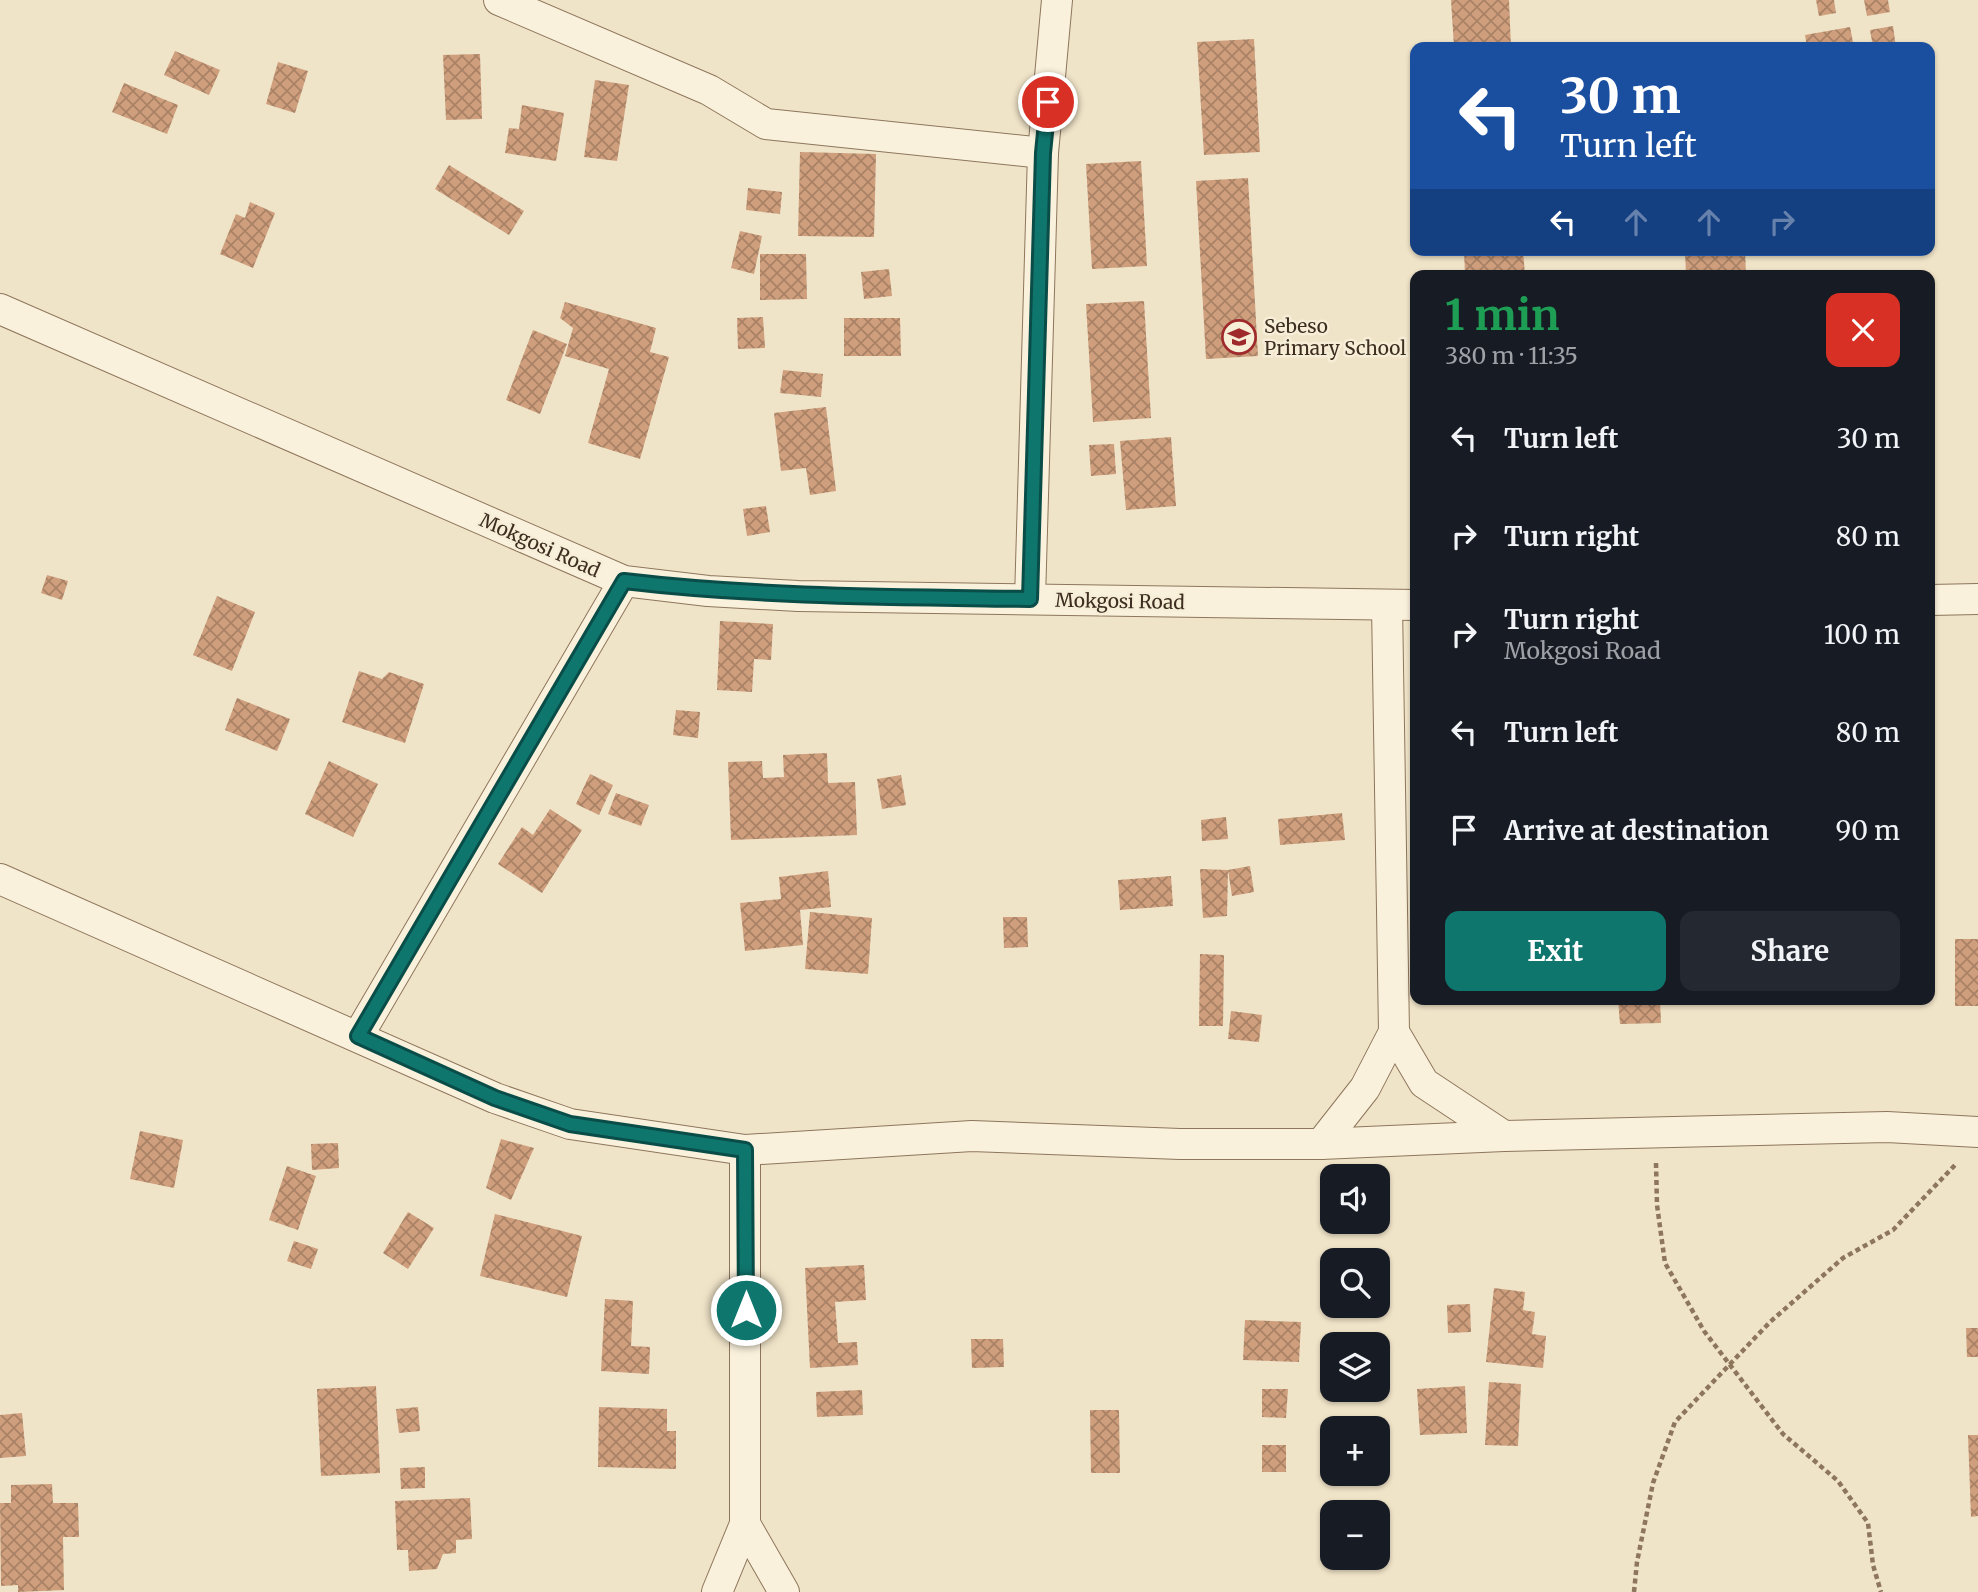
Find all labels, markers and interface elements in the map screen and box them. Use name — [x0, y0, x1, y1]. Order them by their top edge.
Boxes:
text: 30 m — [1560, 65, 1681, 126]
icon: left — [1445, 70, 1536, 161]
pin — [1018, 72, 1078, 132]
icon: arrive — [1029, 83, 1067, 121]
text: Turn left — [1560, 126, 1697, 166]
icon: left — [1544, 203, 1582, 241]
icon: ahead — [1617, 203, 1655, 241]
icon: ahead — [1690, 203, 1728, 241]
icon: right — [1763, 203, 1801, 241]
text: 1 min — [1445, 289, 1559, 341]
button: close — [1826, 293, 1900, 367]
place label: Sebeso Primary School — [1264, 314, 1406, 360]
school or university icon: Sebeso Primary School — [1220, 318, 1258, 356]
text: 380 m · 11:35 — [1445, 341, 1578, 370]
icon: left — [1445, 419, 1483, 457]
text: Turn left — [1504, 422, 1618, 455]
text: 30 m — [1837, 422, 1900, 455]
street label: Mokgosi Road — [476, 508, 604, 582]
icon: right — [1445, 517, 1483, 555]
text: Turn right — [1504, 520, 1639, 553]
text: 80 m — [1836, 520, 1900, 553]
street label: Mokgosi Road — [1055, 588, 1185, 614]
text: Turn right — [1504, 603, 1639, 636]
icon: right — [1445, 615, 1483, 653]
text: 100 m — [1824, 618, 1900, 651]
text: Mokgosi Road — [1504, 636, 1661, 665]
icon: left — [1445, 713, 1483, 751]
text: Turn left — [1504, 716, 1618, 749]
text: 80 m — [1836, 716, 1900, 749]
icon: arrive — [1445, 811, 1483, 849]
text: Arrive at destination — [1504, 814, 1769, 847]
text: 90 m — [1836, 814, 1900, 847]
button: Exit — [1445, 911, 1666, 991]
button: Share — [1680, 911, 1900, 991]
map controls — [1320, 1164, 1390, 1570]
button: sound — [1320, 1164, 1390, 1234]
button: search — [1320, 1248, 1390, 1318]
position arrow — [709, 1273, 783, 1347]
button: layers — [1320, 1332, 1390, 1402]
button: + — [1320, 1416, 1390, 1486]
button: − — [1320, 1500, 1390, 1570]

